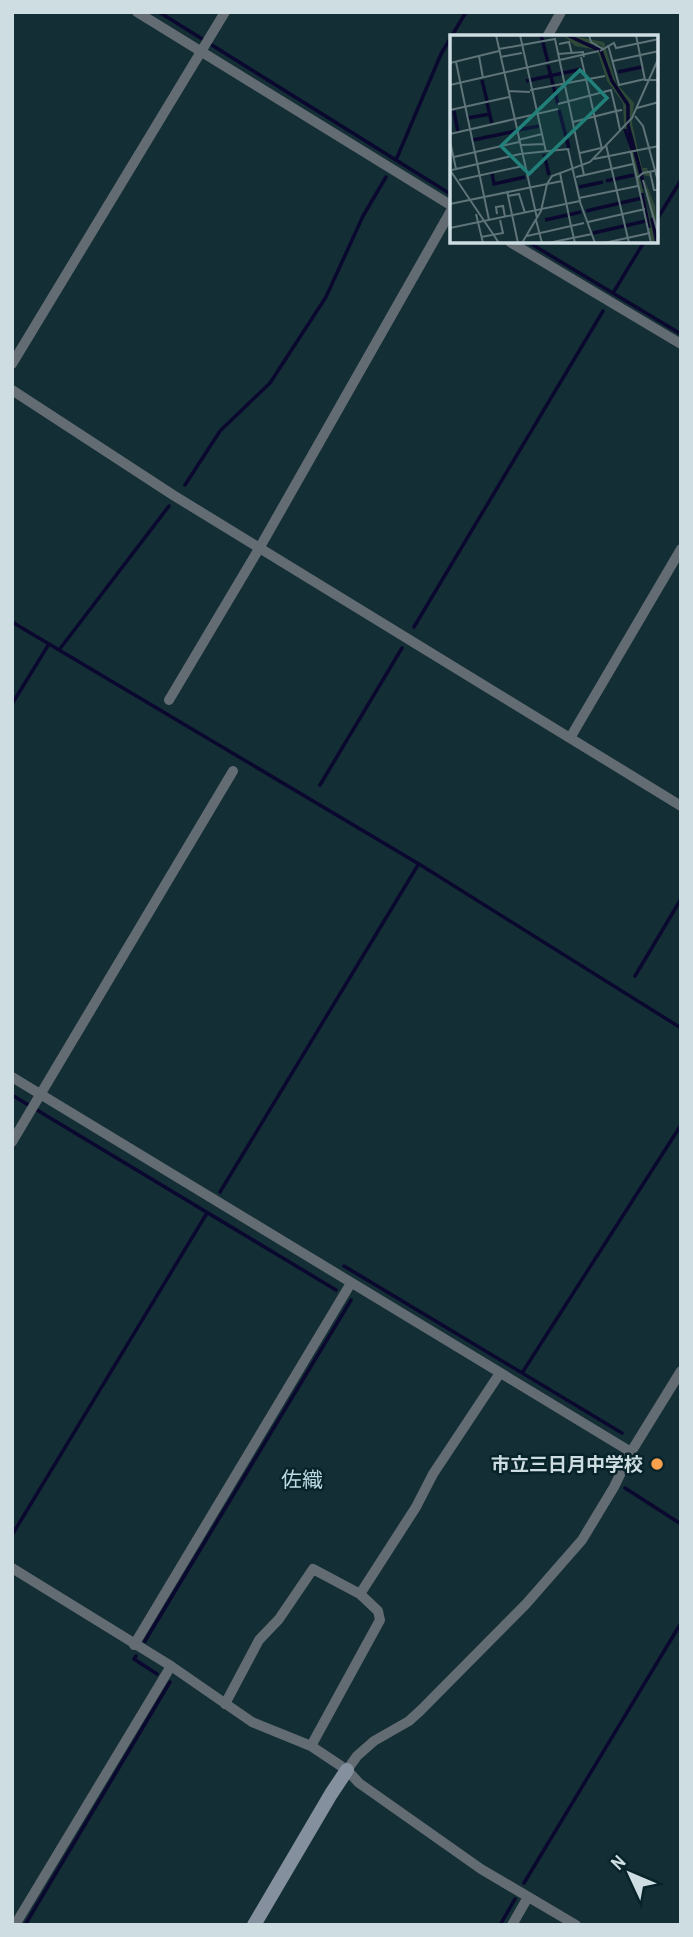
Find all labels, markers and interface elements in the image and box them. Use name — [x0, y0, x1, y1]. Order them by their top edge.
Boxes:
inset map — [450, 35, 658, 243]
place label: 市立三日月中学校 — [491, 1451, 643, 1477]
marker: 市立三日月中学校 — [649, 1456, 665, 1472]
district label: 佐織 — [281, 1465, 323, 1494]
north arrow — [595, 1839, 665, 1909]
text: N — [605, 1849, 631, 1875]

